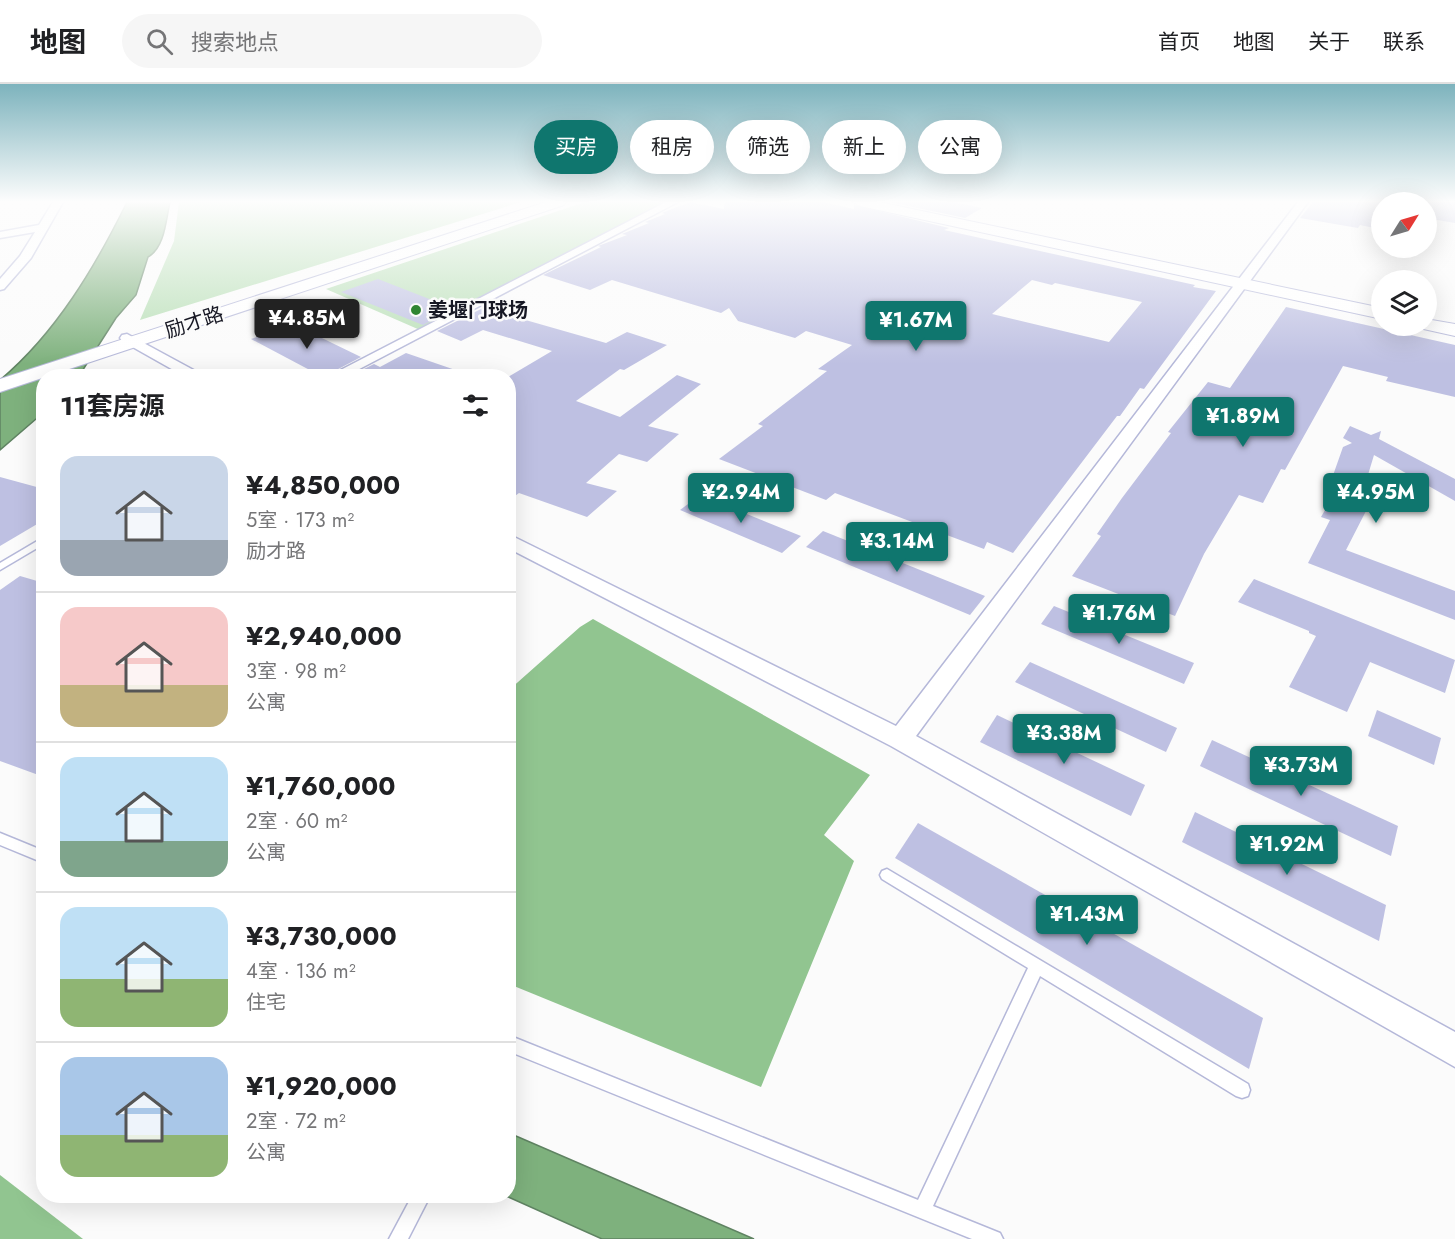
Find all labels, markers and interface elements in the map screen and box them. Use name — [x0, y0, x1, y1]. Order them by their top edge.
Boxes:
search box — [122, 14, 542, 68]
text: 地图 — [30, 22, 86, 63]
icon: search — [143, 25, 176, 58]
text: 搜索地点 — [191, 26, 279, 58]
text: 首页 — [1158, 27, 1200, 57]
text: 地图 — [1233, 27, 1275, 57]
text: 关于 — [1308, 27, 1350, 57]
text: 联系 — [1383, 27, 1425, 57]
chip: 买房 — [534, 120, 618, 174]
chip: 租房 — [630, 120, 714, 174]
chip: 筛选 — [726, 120, 810, 174]
chip: 新上 — [822, 120, 906, 174]
chip: 公寓 — [918, 120, 1002, 174]
north arrow — [1371, 192, 1437, 258]
map controls — [1371, 192, 1437, 336]
button: layers — [1371, 270, 1437, 336]
place label: 姜堰门球场 — [428, 296, 528, 325]
street label: 励才路 — [161, 299, 227, 346]
pin: ¥4.85M — [258, 299, 356, 350]
pin: ¥1.67M — [867, 301, 965, 352]
marker: 姜堰门球场 — [409, 303, 423, 317]
text: ¥4.85M — [268, 304, 346, 333]
text: ¥1.67M — [879, 306, 953, 335]
text: 11套房源 — [60, 387, 164, 425]
icon: filters — [459, 389, 492, 422]
pin: ¥1.89M — [1194, 397, 1292, 448]
text: ¥1.89M — [1206, 402, 1280, 431]
text: ¥4,850,000 — [246, 466, 400, 504]
pin: ¥2.94M — [692, 473, 790, 524]
pin: ¥4.95M — [1327, 473, 1425, 524]
text: ¥2.94M — [702, 478, 780, 507]
text: ¥4.95M — [1337, 478, 1415, 507]
icon: home — [108, 480, 180, 552]
text: 5室 · 173 m² — [246, 506, 354, 535]
pin: ¥3.14M — [848, 522, 946, 573]
text: ¥3.14M — [860, 527, 934, 556]
text: 励才路 — [246, 537, 306, 566]
pin: ¥1.76M — [1070, 594, 1168, 645]
text: ¥1.76M — [1082, 599, 1156, 628]
text: ¥2,940,000 — [246, 617, 402, 655]
icon: home — [108, 631, 180, 703]
text: 3室 · 98 m² — [246, 657, 346, 686]
text: 公寓 — [246, 688, 286, 717]
pin: ¥3.38M — [1015, 714, 1113, 765]
text: ¥3.38M — [1027, 719, 1101, 748]
pin: ¥3.73M — [1252, 746, 1350, 797]
text: ¥3.73M — [1264, 751, 1338, 780]
text: ¥1,760,000 — [246, 767, 395, 805]
icon: home — [108, 781, 180, 853]
text: 2室 · 60 m² — [246, 807, 347, 836]
pin: ¥1.92M — [1238, 825, 1336, 876]
text: ¥1.92M — [1250, 830, 1324, 859]
text: 公寓 — [246, 838, 286, 867]
pin: ¥1.43M — [1038, 895, 1136, 946]
text: ¥1.43M — [1050, 900, 1124, 929]
text: ¥3,730,000 — [246, 917, 397, 955]
icon: home — [108, 931, 180, 1003]
text: 4室 · 136 m² — [246, 957, 356, 986]
text: 住宅 — [246, 988, 286, 1017]
text: ¥1,920,000 — [246, 1067, 397, 1105]
icon: home — [108, 1081, 180, 1153]
text: 2室 · 72 m² — [246, 1107, 346, 1136]
text: 公寓 — [246, 1138, 286, 1167]

